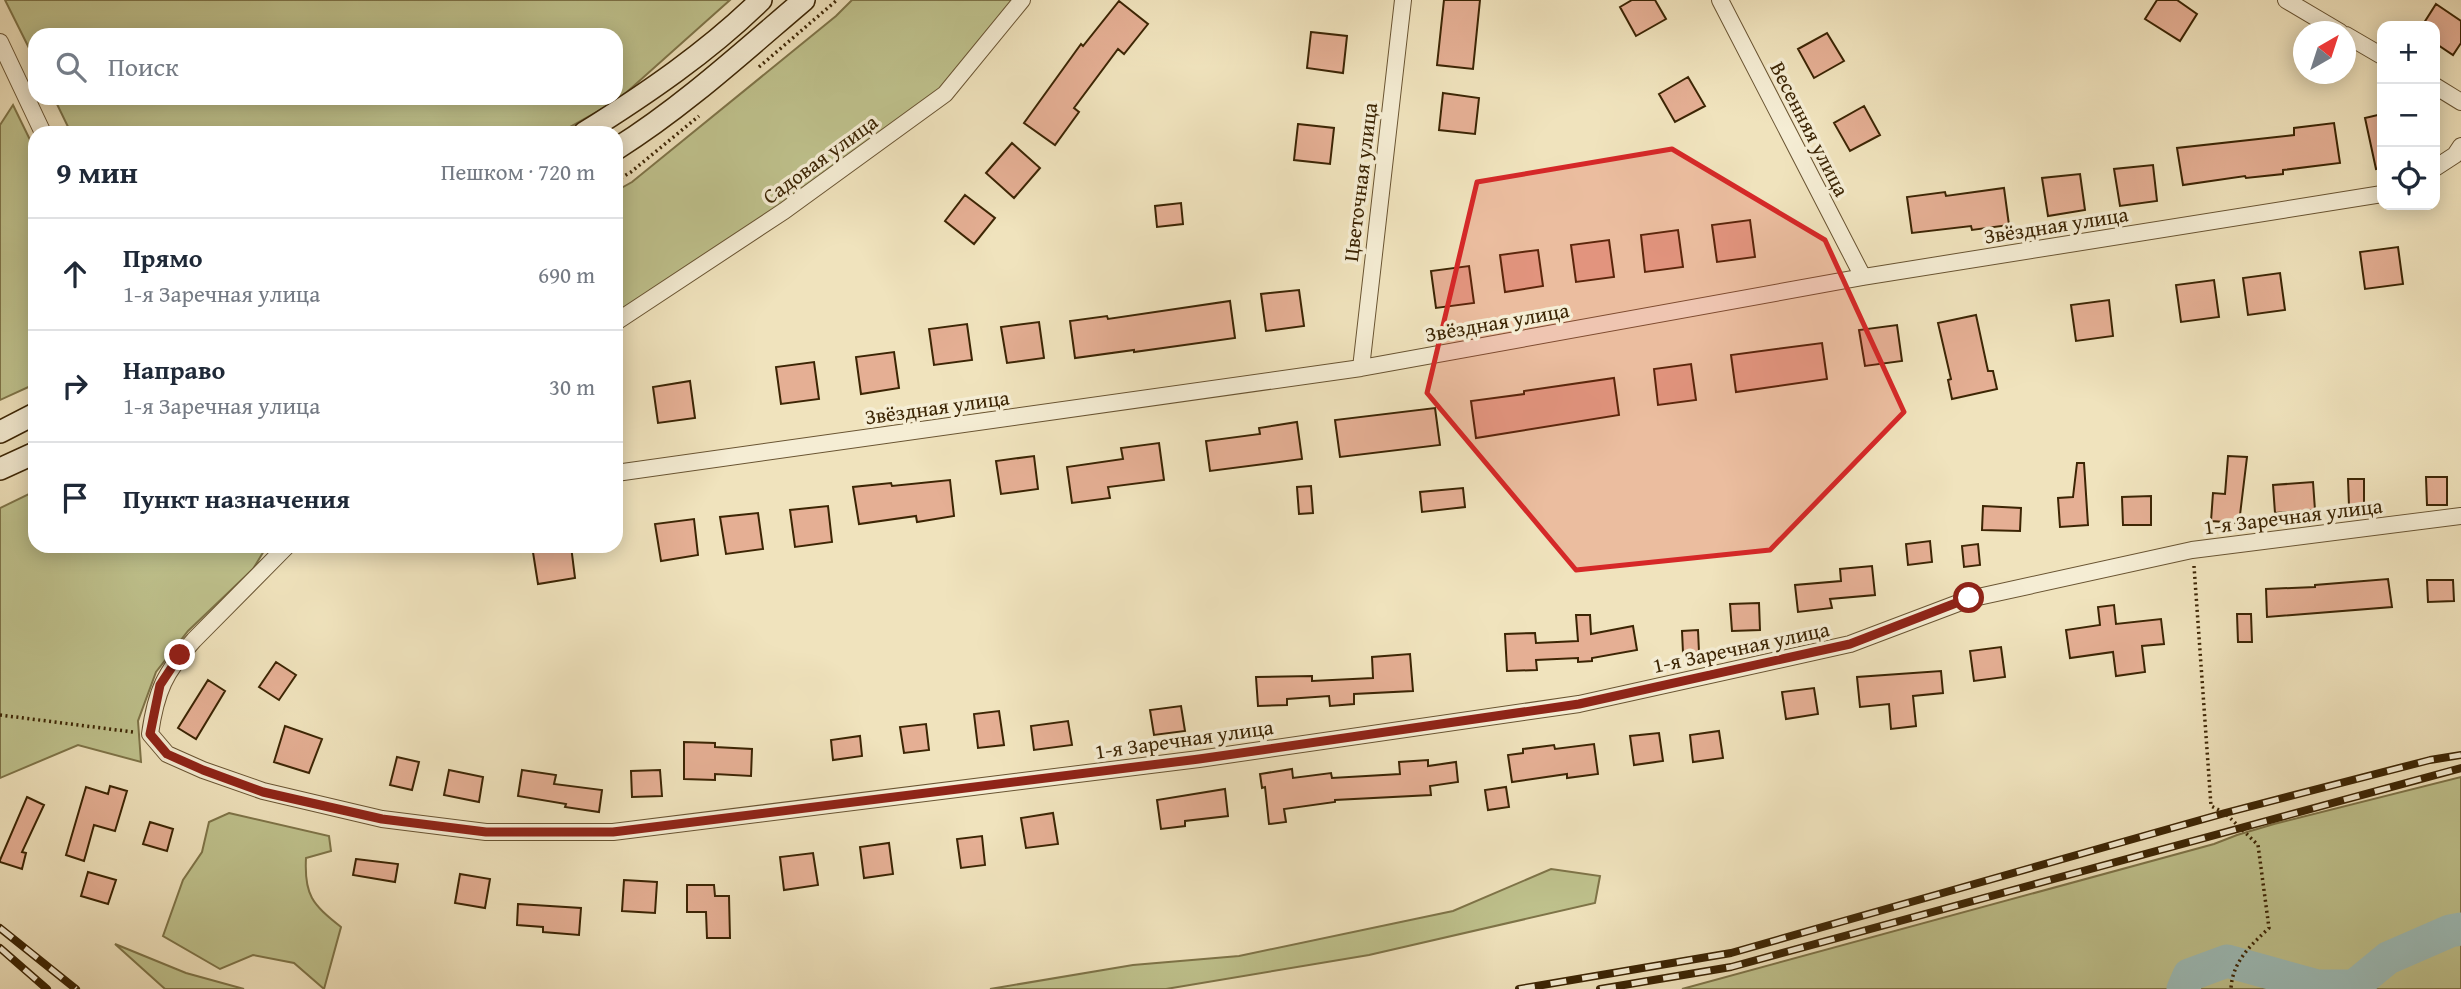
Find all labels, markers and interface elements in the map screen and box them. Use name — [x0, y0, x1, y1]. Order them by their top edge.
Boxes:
north arrow — [2293, 21, 2356, 84]
map controls — [2377, 21, 2440, 210]
button: + — [2377, 21, 2440, 84]
search box — [28, 28, 623, 105]
text: Поиск — [108, 47, 179, 86]
icon: search — [52, 48, 90, 86]
street label: Весенняя улица — [1763, 56, 1857, 202]
button: − — [2377, 84, 2440, 147]
street label: Цветочная улица — [1335, 101, 1385, 263]
street label: Садовая улица — [756, 107, 884, 211]
button: locate — [2377, 147, 2440, 210]
text: 9 мин — [56, 150, 138, 194]
text: Пешком · 720 m — [441, 155, 595, 188]
street label: Звёздная улица — [1982, 198, 2130, 252]
text: Прямо — [123, 238, 203, 277]
icon: ahead — [56, 255, 94, 293]
text: 690 m — [538, 258, 595, 291]
text: 1-я Заречная улица — [123, 277, 320, 310]
street label: Звёздная улица — [1423, 294, 1571, 350]
text: Направо — [123, 350, 225, 389]
icon: right — [56, 367, 94, 405]
text: 30 m — [549, 370, 595, 403]
street label: Звёздная улица — [863, 382, 1011, 432]
text: 1-я Заречная улица — [123, 389, 320, 422]
icon: arrive — [56, 479, 94, 517]
text: Пункт назначения — [123, 479, 350, 518]
street label: 1-я Заречная улица — [2202, 490, 2384, 542]
route start — [1953, 582, 1984, 613]
street label: 1-я Заречная улица — [1650, 613, 1832, 681]
route end — [164, 639, 195, 670]
street label: 1-я Заречная улица — [1093, 711, 1275, 767]

